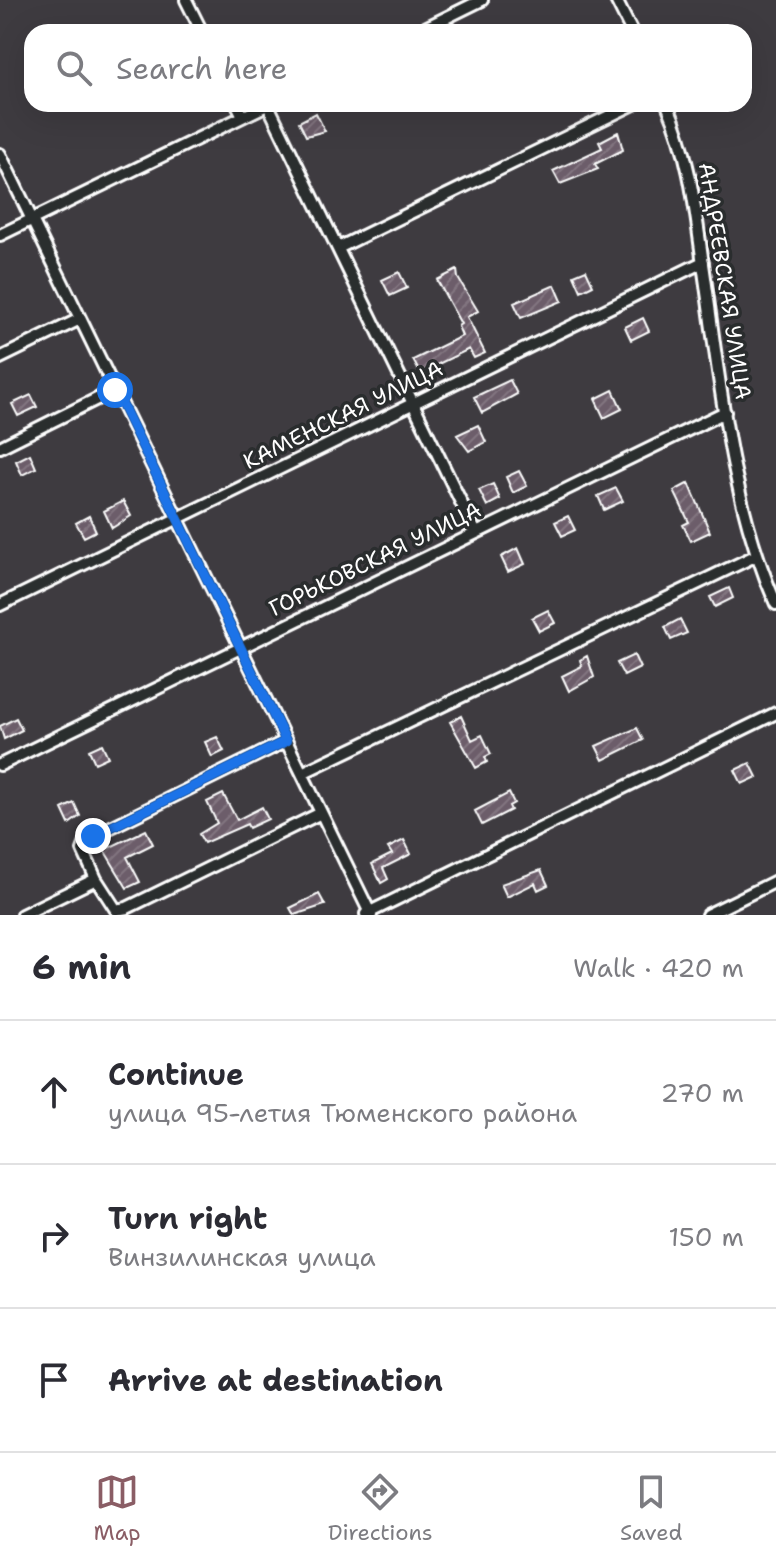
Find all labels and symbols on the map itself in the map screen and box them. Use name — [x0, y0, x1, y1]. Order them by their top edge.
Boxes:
street label: АНДРЕЕВСКАЯ УЛИЦА — [692, 160, 758, 402]
street label: КАМЕНСКАЯ УЛИЦА — [238, 354, 448, 476]
route start — [97, 372, 133, 408]
street label: ГОРЬКОВСКАЯ УЛИЦА — [264, 495, 486, 623]
route end — [75, 818, 111, 854]

